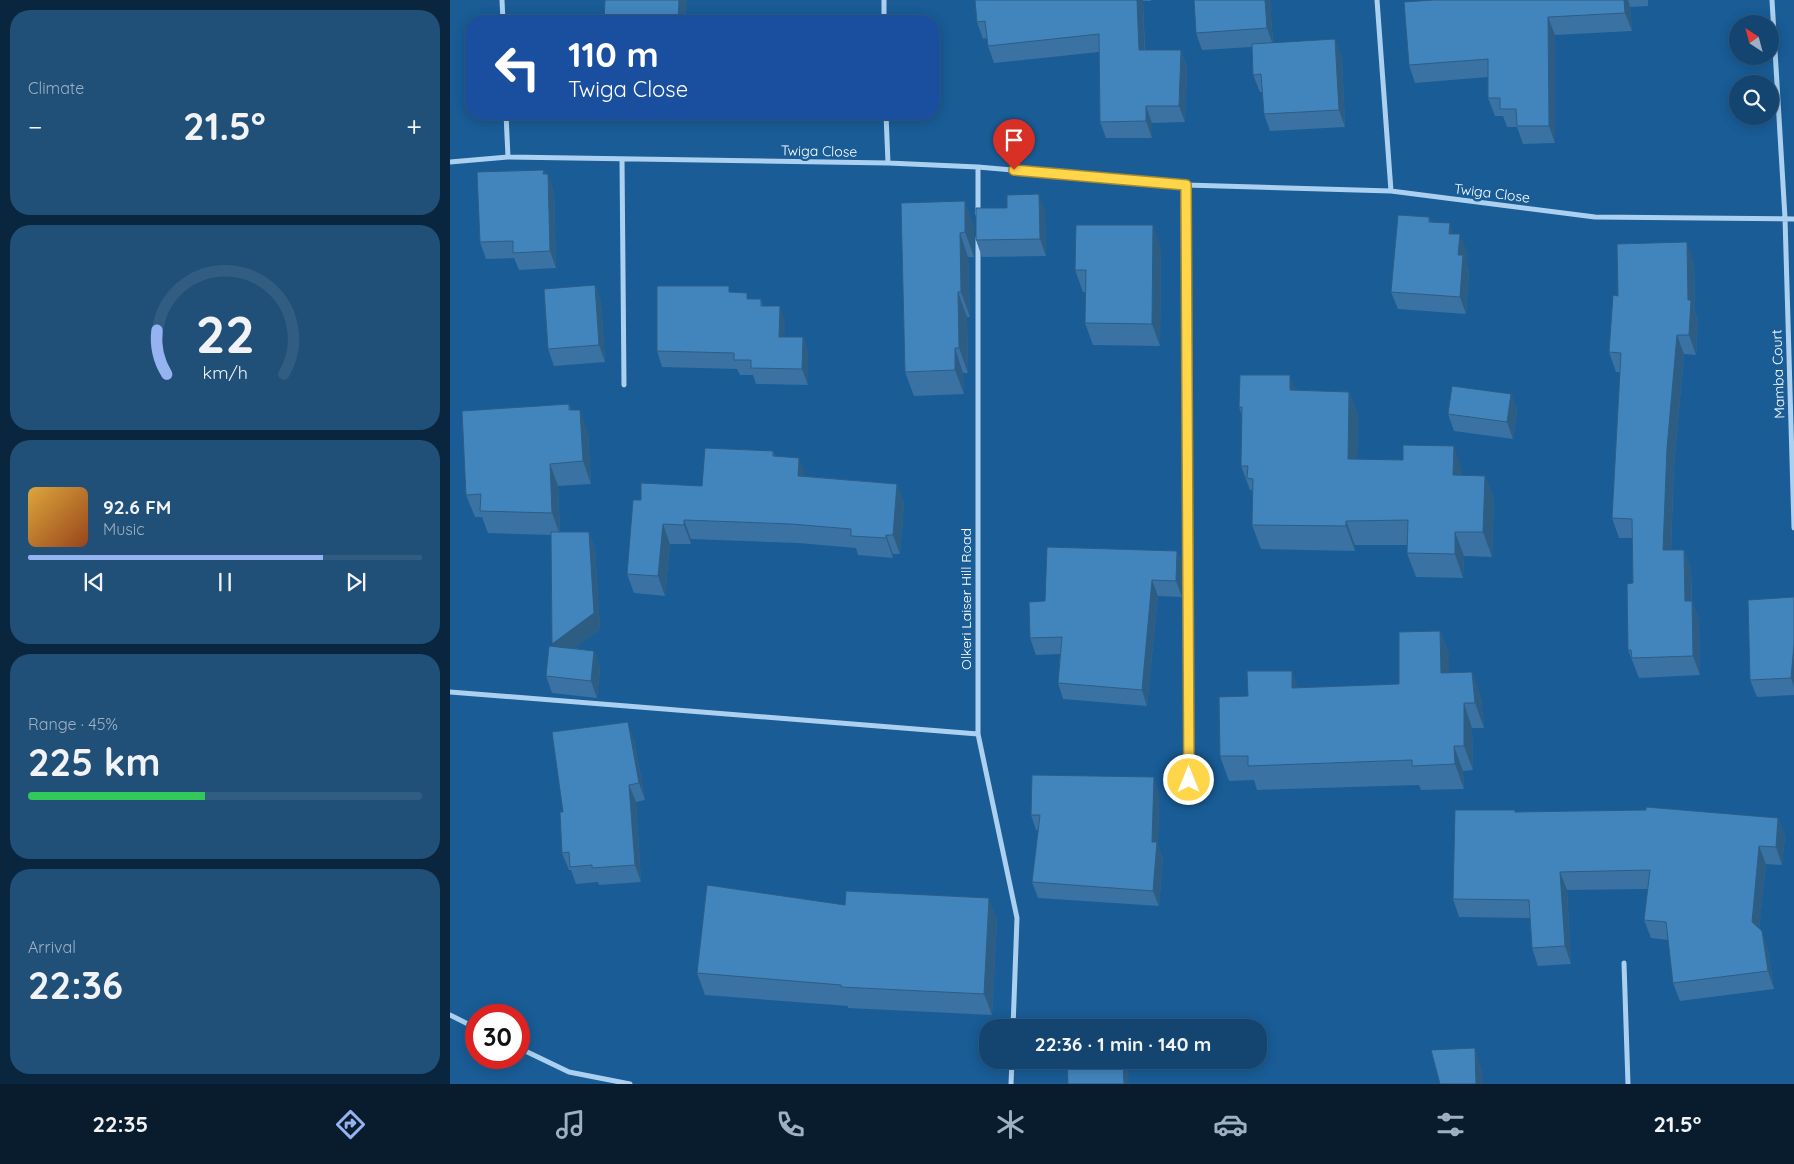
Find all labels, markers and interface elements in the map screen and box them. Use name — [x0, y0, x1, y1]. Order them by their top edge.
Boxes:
north arrow — [1729, 15, 1779, 65]
map controls — [1729, 15, 1779, 125]
text: 110 m — [568, 32, 659, 76]
icon: left — [485, 35, 550, 100]
text: Twiga Close — [568, 75, 688, 103]
button: search — [1729, 75, 1779, 125]
text: Climate — [28, 78, 84, 98]
text: 21.5° — [183, 102, 266, 150]
text: − — [28, 109, 43, 144]
text: + — [406, 109, 422, 144]
pin — [993, 119, 1035, 170]
icon: arrive — [1000, 126, 1028, 154]
street label: Twiga Close — [781, 141, 857, 161]
street label: Twiga Close — [1453, 179, 1531, 207]
text: 22 — [195, 301, 255, 366]
street label: Mamba Court — [1767, 329, 1789, 419]
text: km/h — [202, 361, 248, 383]
text: 92.6 FM — [103, 495, 171, 519]
text: Music — [103, 519, 145, 539]
street label: Olkeri Laiser Hill Road — [957, 528, 975, 670]
icon: previous — [80, 568, 108, 596]
icon: pause — [211, 568, 239, 596]
icon: next — [342, 568, 370, 596]
text: Range · 45% — [28, 714, 118, 734]
text: 225 km — [28, 738, 160, 786]
position arrow — [1162, 753, 1214, 805]
text: Arrival — [28, 937, 76, 957]
text: 22:36 — [28, 961, 123, 1009]
speed limit sign: 30 — [465, 1004, 530, 1069]
text: 22:36 · 1 min · 140 m — [1035, 1032, 1211, 1056]
icon: directions — [333, 1107, 368, 1142]
icon: music — [553, 1107, 588, 1142]
icon: phone — [773, 1107, 808, 1142]
icon: climate — [993, 1107, 1028, 1142]
icon: car — [1213, 1107, 1248, 1142]
icon: filters — [1433, 1107, 1468, 1142]
text: 22:35 — [93, 1110, 148, 1138]
text: 21.5° — [1654, 1110, 1701, 1138]

